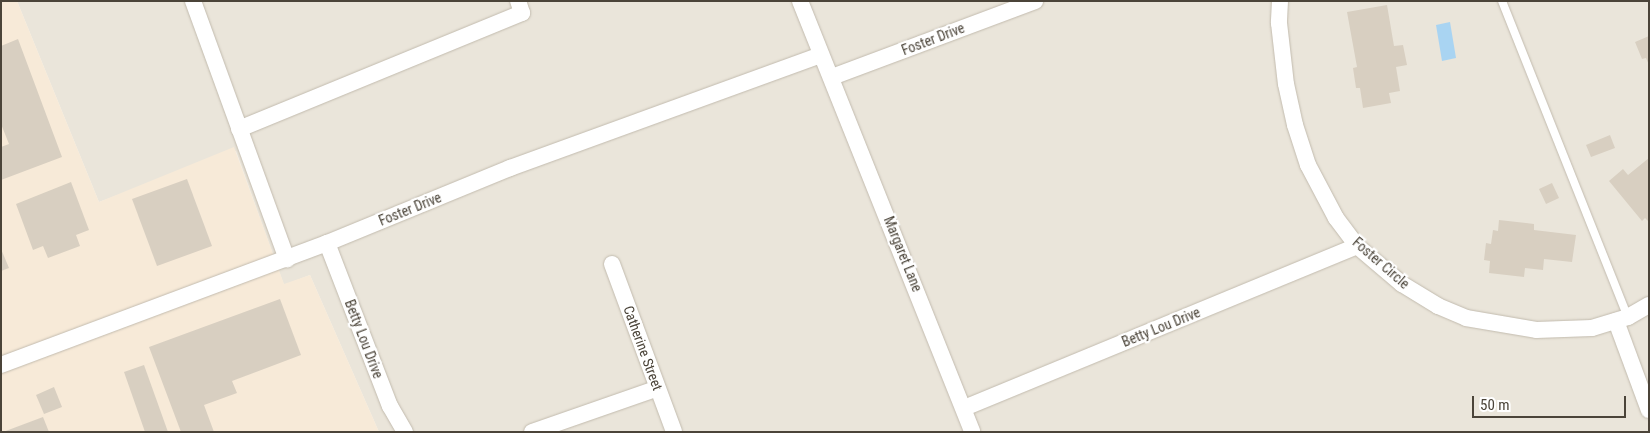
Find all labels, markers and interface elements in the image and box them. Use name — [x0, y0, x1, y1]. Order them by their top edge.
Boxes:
street label: Foster Drive — [899, 19, 967, 59]
street label: Foster Drive — [376, 189, 444, 229]
street label: Margaret Lane — [880, 214, 926, 294]
street label: Foster Circle — [1349, 234, 1413, 292]
street label: Betty Lou Drive — [341, 297, 387, 381]
street label: Catherine Street — [620, 303, 666, 393]
street label: Betty Lou Drive — [1119, 304, 1203, 350]
scale bar — [1475, 386, 1629, 418]
text: 50 m — [1480, 396, 1510, 414]

